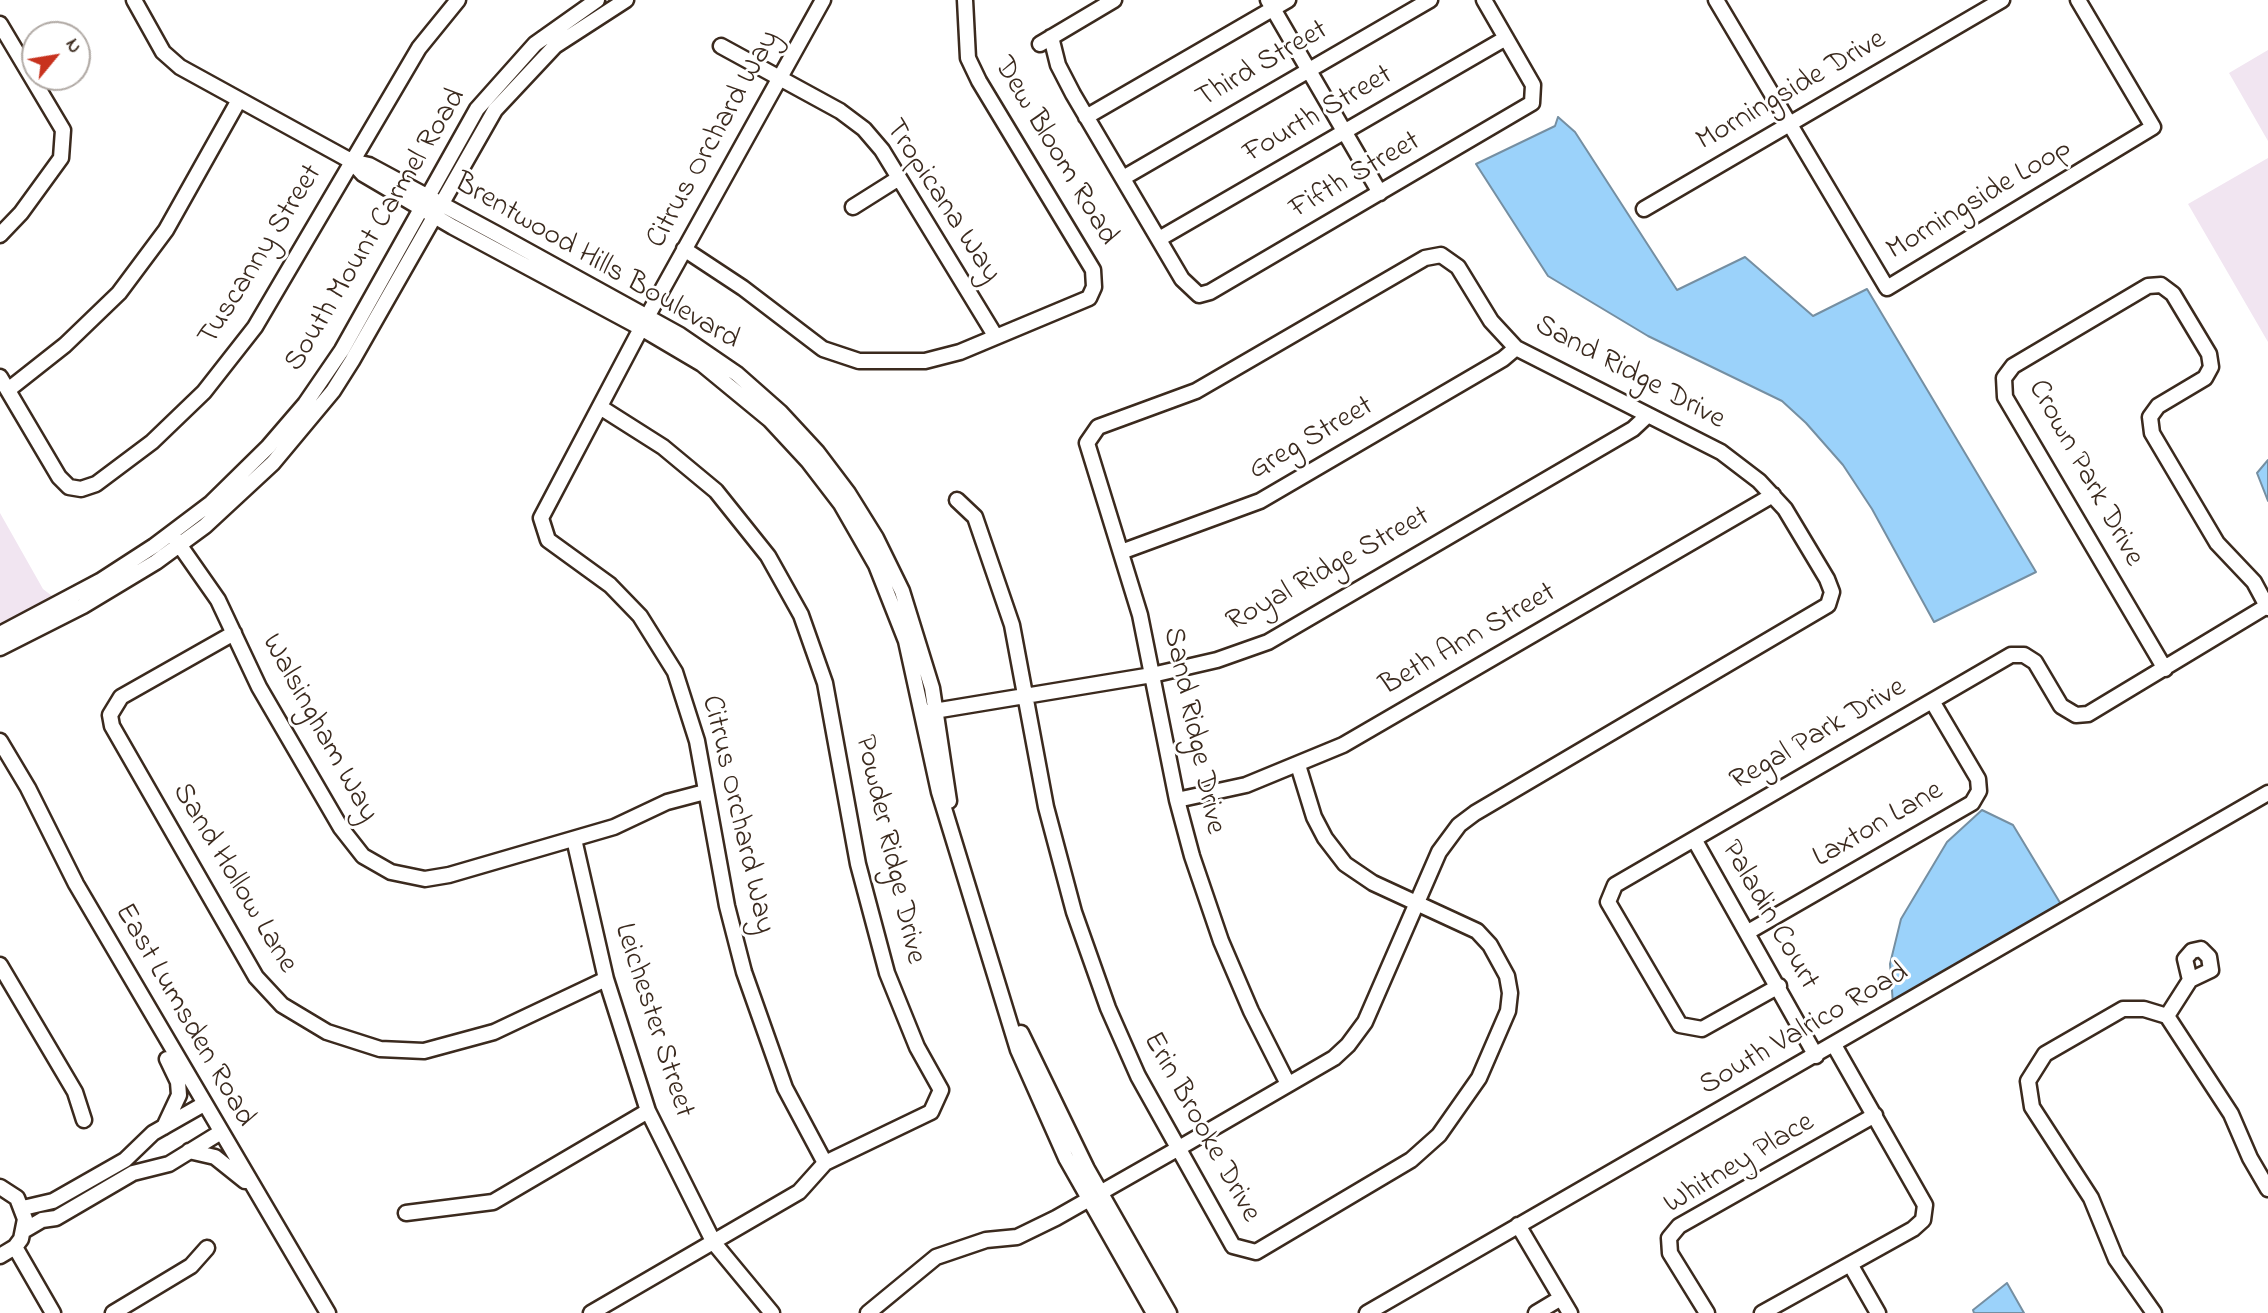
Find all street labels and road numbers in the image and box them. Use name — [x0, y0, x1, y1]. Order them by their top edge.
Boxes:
street label: Third Street — [1191, 14, 1335, 118]
street label: Morningside Drive — [1691, 23, 1893, 161]
street label: Citrus Orchard Way — [640, 25, 790, 255]
street label: Dew Bloom Road — [984, 51, 1124, 253]
street label: Fourth Street — [1238, 59, 1400, 173]
street label: South Mount Carmel Road — [278, 83, 476, 379]
street label: Tropicana Way — [875, 113, 1007, 291]
street label: Fifth Street — [1284, 125, 1428, 229]
street label: Morningside Loop — [1881, 132, 2079, 270]
street label: Tuscanny Street — [192, 159, 332, 353]
street label: Brentwood Hills Boulevard — [447, 166, 745, 360]
street label: Sand Ridge Drive — [1528, 309, 1730, 439]
street label: Crown Park Drive — [2018, 374, 2150, 574]
street label: Greg Street — [1243, 390, 1381, 490]
street label: Royal Ridge Street — [1221, 500, 1437, 642]
street label: Beth Ann Street — [1375, 576, 1563, 706]
street label: Sand Ridge Drive — [1153, 624, 1231, 838]
street label: Walsingham Way — [251, 629, 385, 829]
street label: Regal Park Drive — [1725, 671, 1913, 801]
street label: Citrus Orchard Way — [691, 692, 781, 938]
street label: Powder Ridge Drive — [844, 732, 932, 968]
street label: Laxton Lane — [1808, 774, 1950, 878]
street label: Sand Hollow Lane — [162, 778, 304, 980]
street label: Paladin Court — [1711, 835, 1825, 997]
street label: East Lumsden Road — [104, 898, 262, 1134]
street label: Leichester Street — [604, 919, 700, 1123]
street label: South Valrico Road — [1694, 957, 1916, 1105]
street label: Erin Brooke Drive — [1133, 1027, 1267, 1229]
street label: Whitney Place — [1658, 1106, 1822, 1224]

